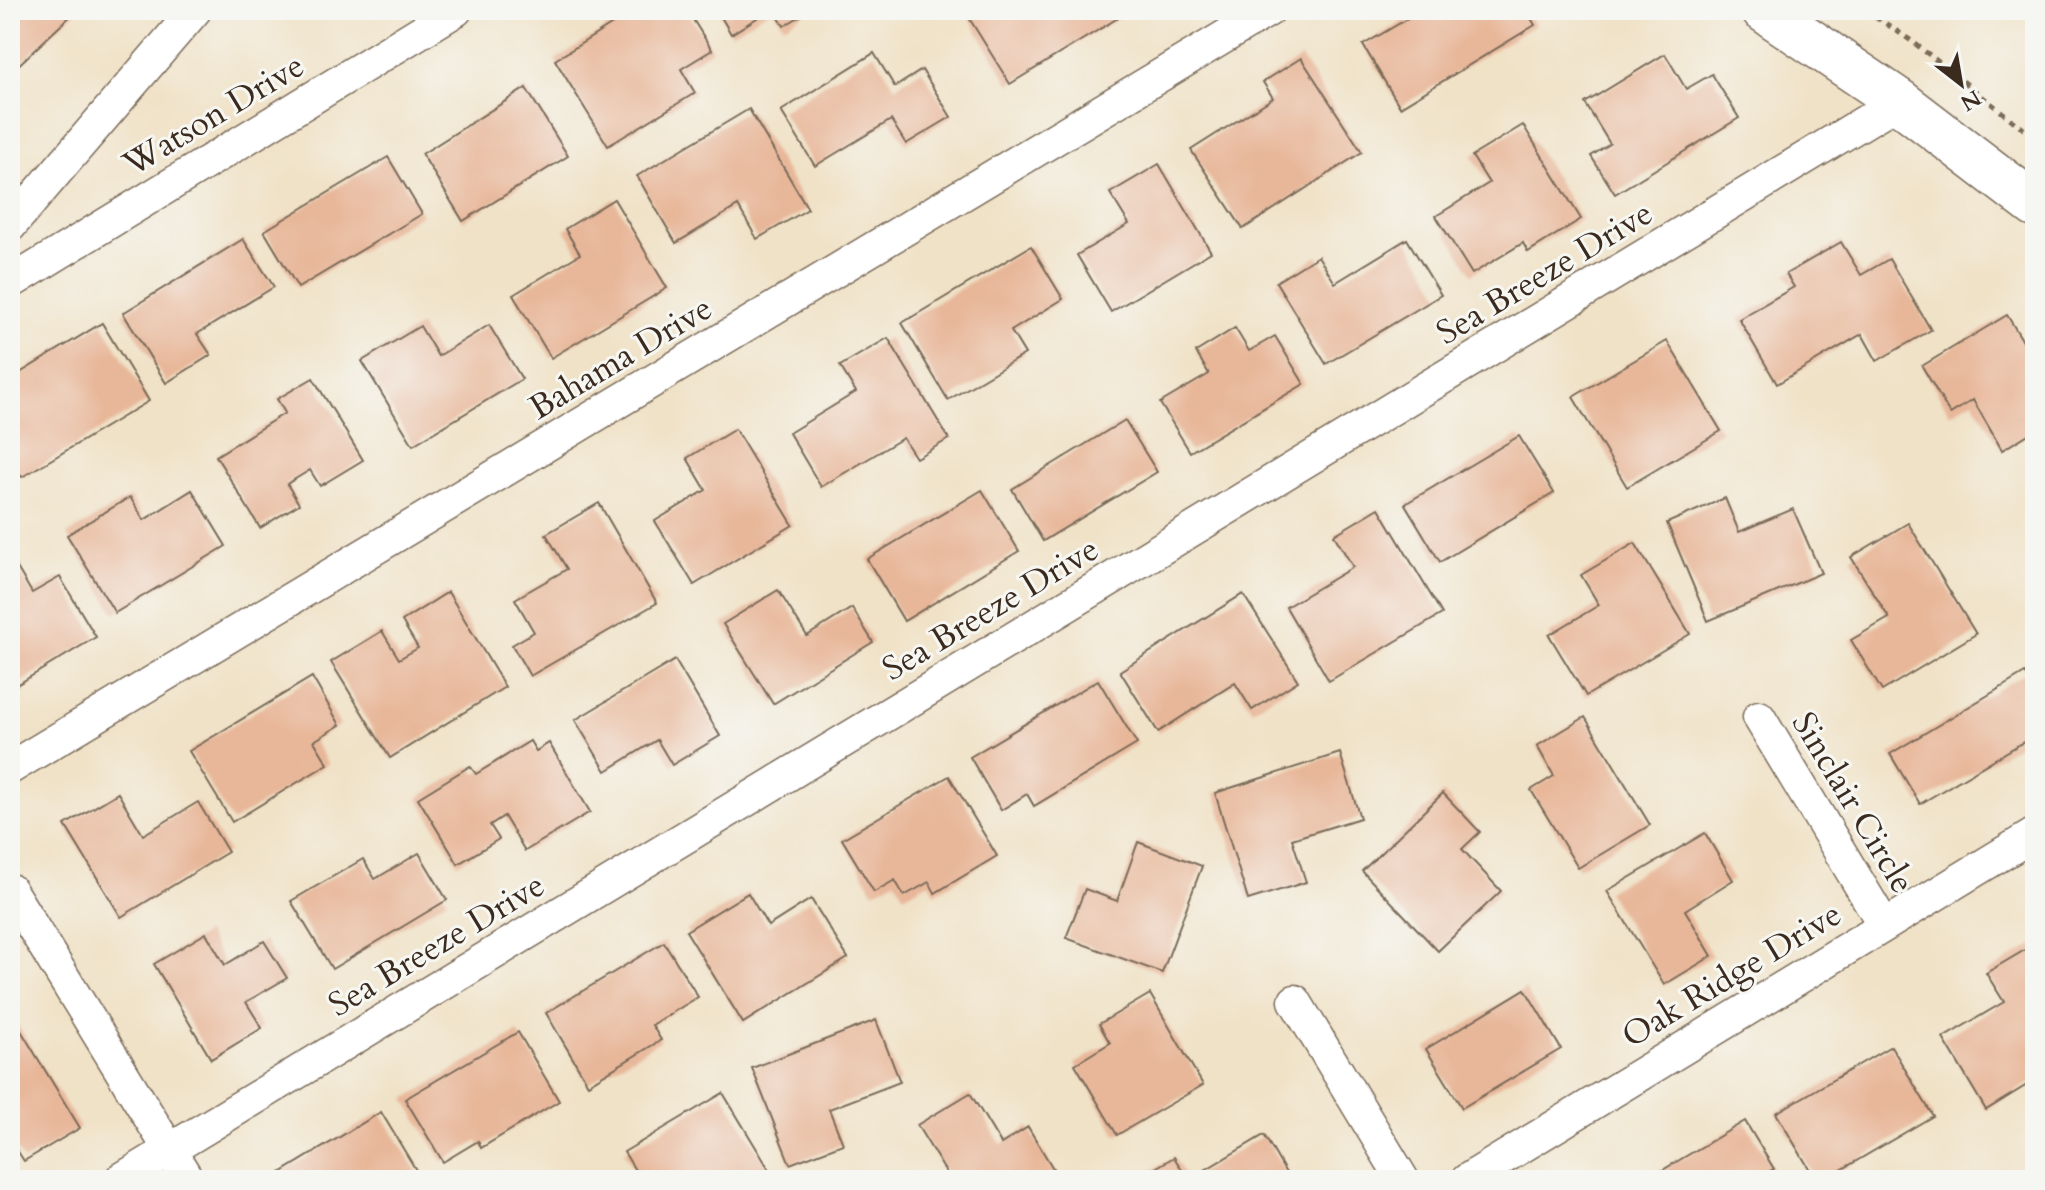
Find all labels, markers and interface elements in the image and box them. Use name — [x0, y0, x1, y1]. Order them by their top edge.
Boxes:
street label: Watson Drive — [114, 43, 313, 187]
north arrow — [1921, 44, 2001, 124]
text: N — [1955, 83, 1987, 118]
street label: Sea Breeze Drive — [1428, 190, 1661, 356]
street label: Bahama Drive — [520, 285, 721, 431]
street label: Sea Breeze Drive — [874, 526, 1107, 692]
street label: Sinclair Circle — [1781, 703, 1925, 902]
street label: Sea Breeze Drive — [320, 862, 553, 1028]
street label: Oak Ridge Drive — [1613, 891, 1850, 1059]

